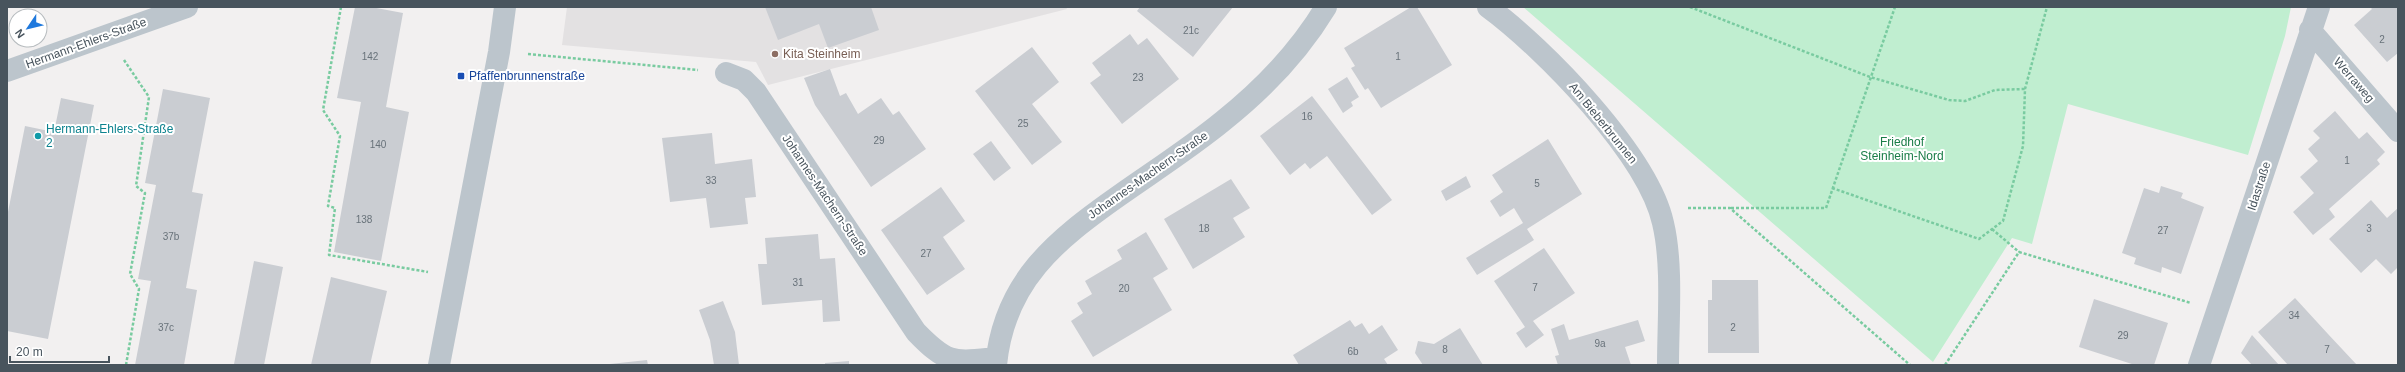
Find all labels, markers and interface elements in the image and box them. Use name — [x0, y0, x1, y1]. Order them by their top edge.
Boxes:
north arrow — [8, 8, 48, 48]
street label: Hermann-Ehlers-Straße — [24, 15, 149, 71]
house number: 21c — [1183, 25, 1199, 36]
text: N — [13, 27, 27, 40]
house number: 2 — [2379, 34, 2385, 45]
place label: Kita Steinheim — [783, 47, 860, 61]
marker: Kita Steinheim — [770, 49, 780, 59]
house number: 142 — [362, 51, 379, 62]
house number: 1 — [1395, 51, 1401, 62]
street label: Werraweg — [2331, 55, 2377, 105]
place label: Pfaffenbrunnenstraße — [469, 69, 585, 83]
marker: Pfaffenbrunnenstraße — [456, 71, 466, 81]
house number: 23 — [1132, 72, 1144, 83]
street label: Am Bieberbrunnen — [1566, 80, 1640, 166]
house number: 16 — [1301, 111, 1313, 122]
house number: 25 — [1017, 118, 1029, 129]
place label: Hermann-Ehlers-Straße 2 — [46, 122, 174, 150]
street label: Johannes-Machern-Straße — [1086, 128, 1211, 222]
marker: Hermann-Ehlers-Straße 2 — [33, 131, 43, 141]
street label: Johannes-Machern-Straße — [779, 132, 871, 258]
house number: 29 — [873, 135, 885, 146]
park label: Friedhof Steinheim-Nord — [1860, 135, 1944, 163]
house number: 140 — [370, 139, 387, 150]
house number: 1 — [2344, 155, 2350, 166]
street label: Idastraße — [2245, 159, 2274, 212]
house number: 33 — [705, 175, 717, 186]
house number: 5 — [1534, 178, 1540, 189]
house number: 138 — [356, 214, 373, 225]
house number: 18 — [1198, 223, 1210, 234]
house number: 3 — [2366, 223, 2372, 234]
house number: 27 — [2157, 225, 2169, 236]
house number: 37b — [163, 231, 180, 242]
house number: 27 — [920, 248, 932, 259]
house number: 31 — [792, 277, 804, 288]
house number: 7 — [1532, 282, 1538, 293]
house number: 20 — [1118, 283, 1130, 294]
house number: 34 — [2288, 310, 2300, 321]
house number: 37c — [158, 322, 174, 333]
house number: 2 — [1730, 322, 1736, 333]
house number: 29 — [2117, 330, 2129, 341]
scale bar — [10, 338, 109, 364]
house number: 9a — [1594, 338, 1606, 349]
house number: 8 — [1442, 344, 1448, 355]
house number: 7 — [2324, 344, 2330, 355]
text: 20 m — [16, 345, 43, 359]
house number: 6b — [1347, 346, 1359, 357]

